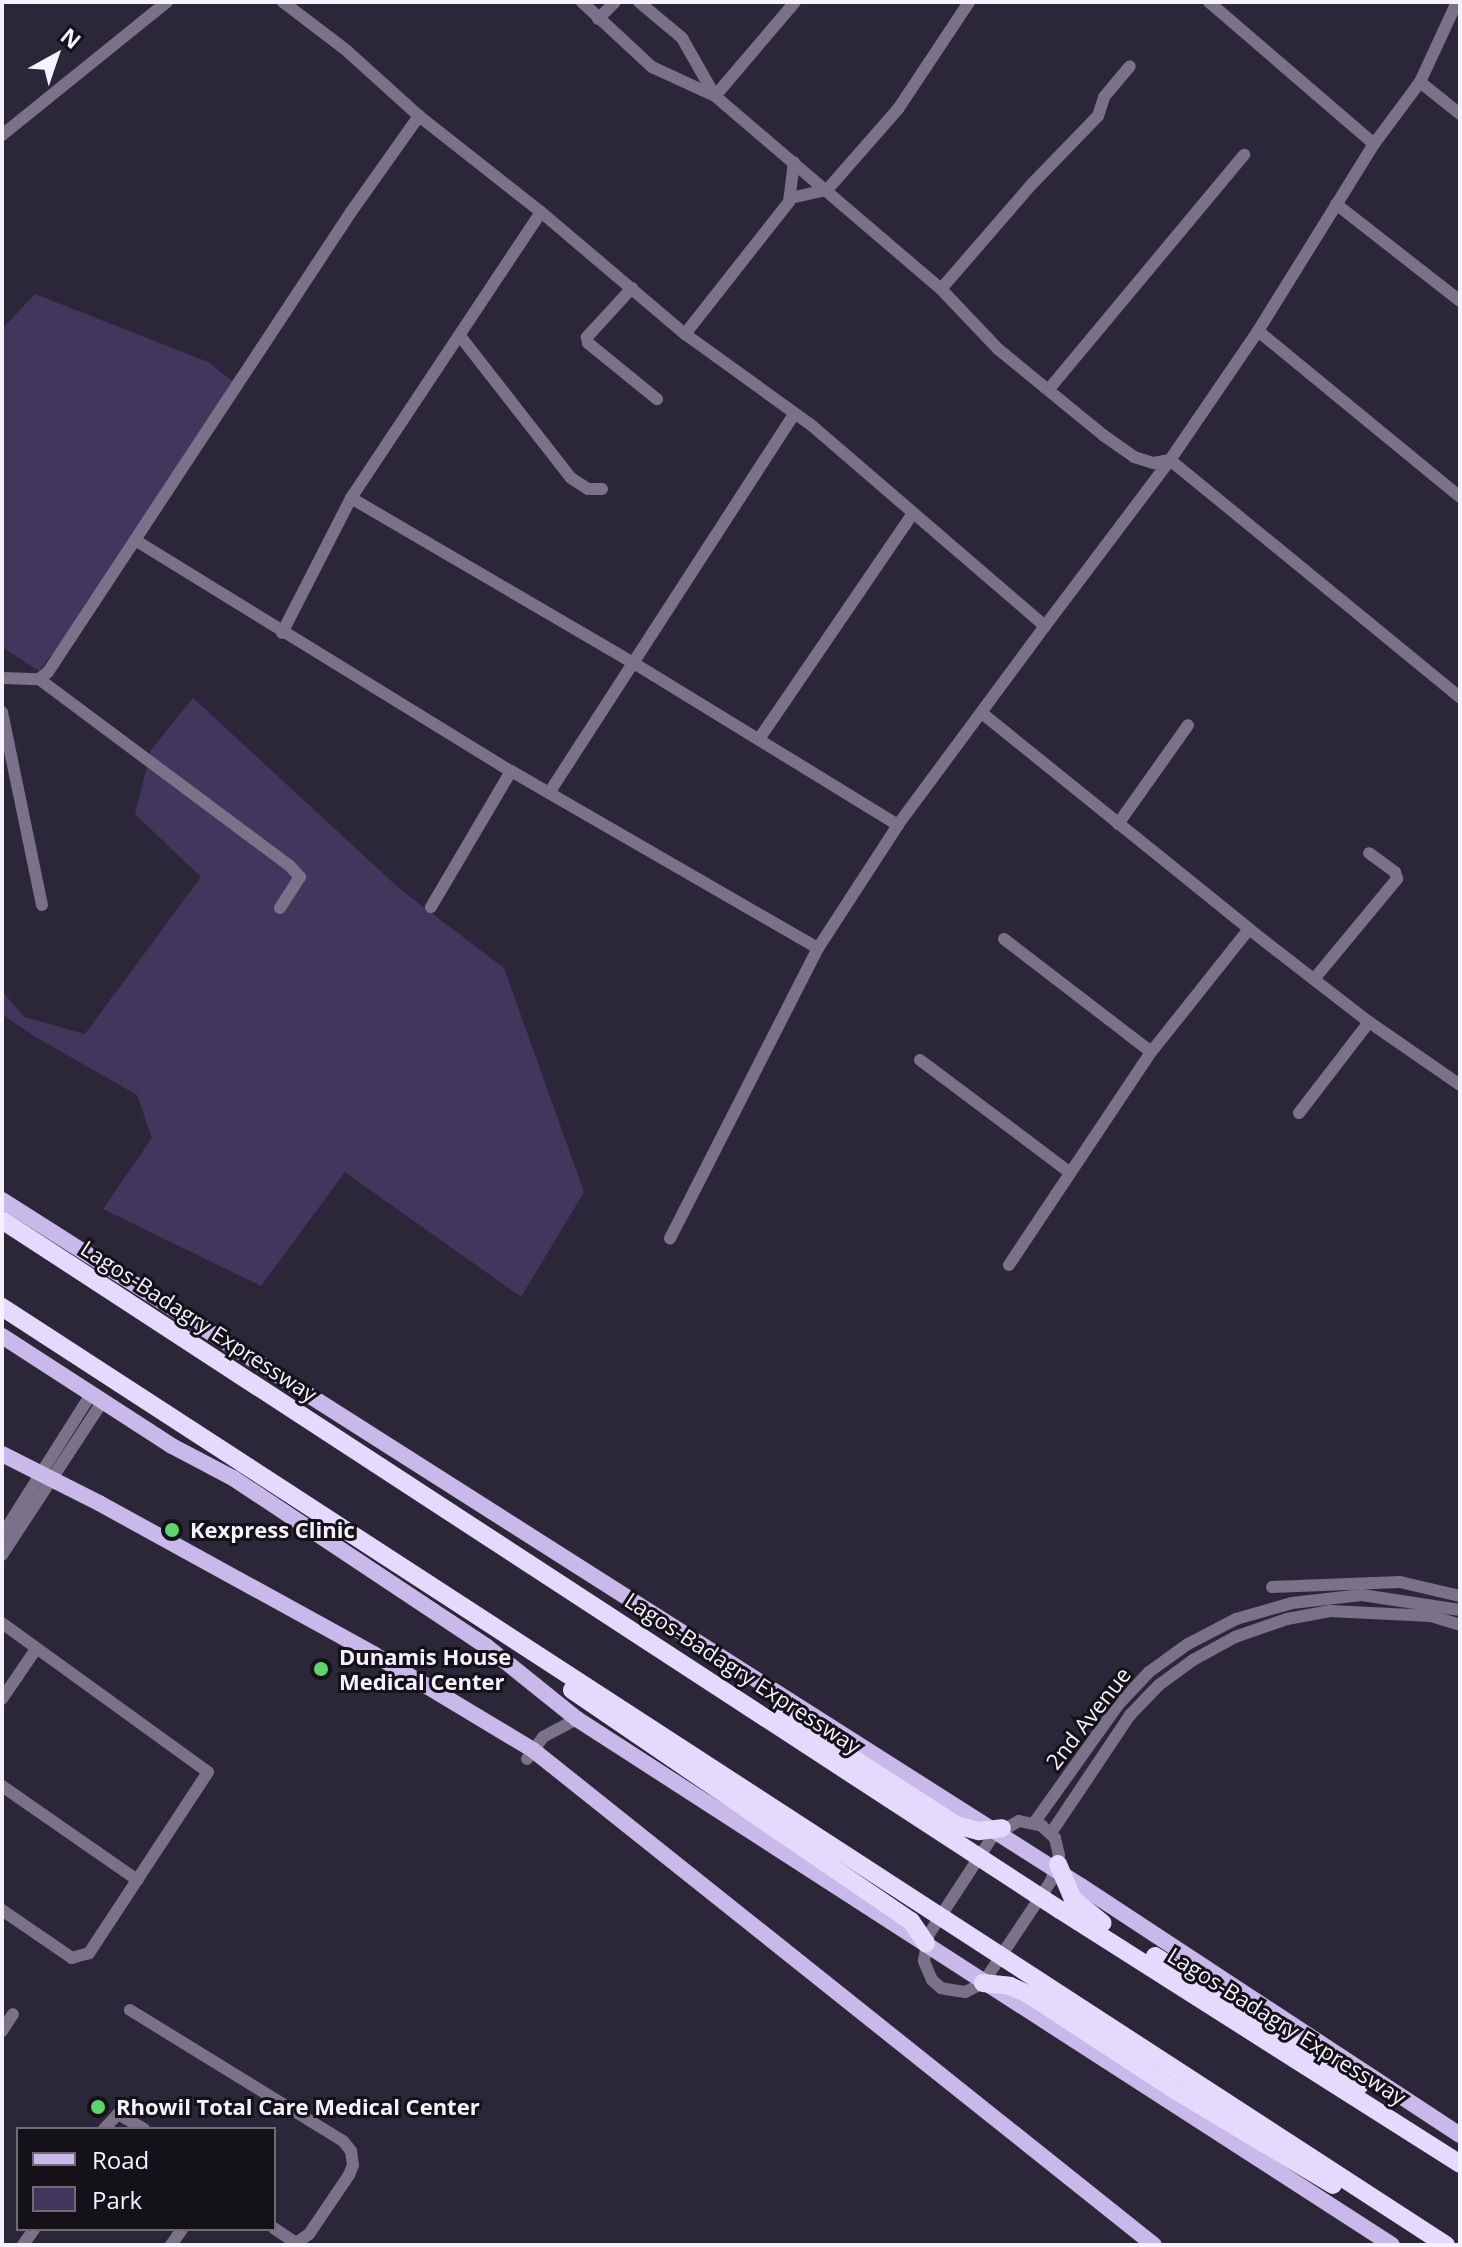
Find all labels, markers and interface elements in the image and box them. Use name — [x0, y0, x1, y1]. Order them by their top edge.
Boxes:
north arrow — [16, 16, 96, 96]
text: N — [55, 20, 88, 55]
street label: Lagos-Badagry Expressway — [76, 1235, 322, 1407]
place label: Kexpress Clinic — [190, 1517, 355, 1543]
marker: Kexpress Clinic — [161, 1519, 183, 1541]
street label: Lagos-Badagry Expressway — [620, 1587, 866, 1759]
place label: Dunamis House Medical Center — [339, 1643, 511, 1694]
marker: Dunamis House Medical Center — [310, 1658, 332, 1680]
street label: 2nd Avenue — [1040, 1662, 1136, 1774]
street label: Lagos-Badagry Expressway — [1163, 1942, 1411, 2110]
place label: Rhowil Total Care Medical Center — [116, 2094, 480, 2120]
marker: Rhowil Total Care Medical Center — [87, 2096, 109, 2118]
legend — [16, 2127, 276, 2231]
text: Road — [92, 2143, 149, 2176]
text: Park — [92, 2183, 142, 2216]

